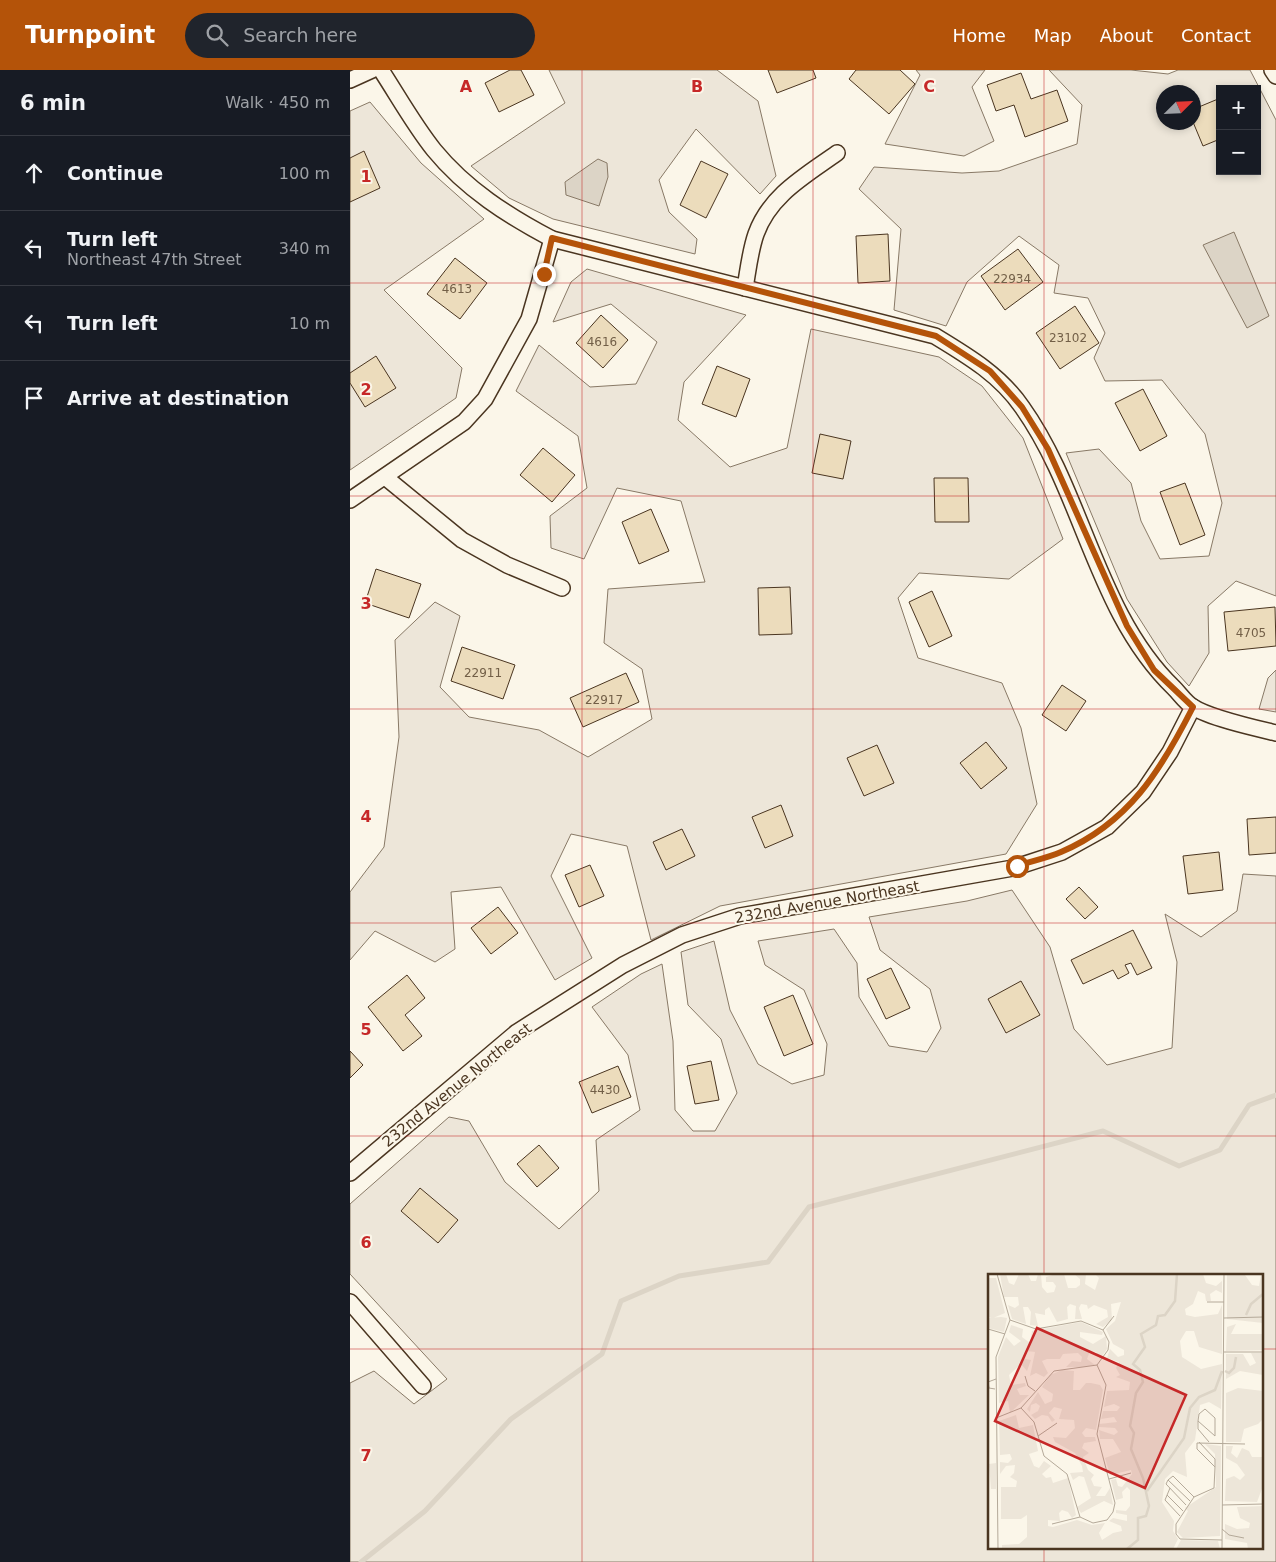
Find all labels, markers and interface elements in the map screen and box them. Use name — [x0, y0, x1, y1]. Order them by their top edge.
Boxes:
search box — [185, 13, 535, 58]
text: Turnpoint — [25, 21, 155, 49]
icon: search — [203, 21, 231, 49]
text: Search here — [243, 24, 357, 46]
text: Home — [953, 25, 1006, 46]
text: Map — [1034, 25, 1072, 46]
text: About — [1100, 25, 1153, 46]
text: Contact — [1181, 25, 1251, 46]
text: A — [460, 77, 473, 96]
text: B — [691, 77, 703, 96]
text: C — [923, 77, 935, 96]
north arrow — [1156, 85, 1201, 130]
map controls — [1216, 85, 1261, 175]
button: + — [1216, 85, 1261, 130]
text: 6 min — [20, 91, 86, 115]
text: Walk · 450 m — [225, 93, 330, 112]
button: − — [1216, 130, 1261, 175]
icon: ahead — [20, 159, 48, 187]
text: Continue — [67, 162, 163, 184]
text: 100 m — [279, 164, 330, 183]
text: 1 — [360, 167, 372, 186]
text: Turn left — [67, 228, 158, 250]
icon: left — [20, 234, 48, 262]
text: 340 m — [279, 239, 330, 258]
text: Northeast 47th Street — [67, 250, 242, 269]
route end — [533, 263, 556, 286]
house number: 22934 — [993, 272, 1031, 286]
house number: 4613 — [442, 282, 472, 296]
icon: left — [20, 309, 48, 337]
text: Turn left — [67, 312, 158, 334]
text: 10 m — [289, 314, 330, 333]
house number: 23102 — [1049, 331, 1087, 345]
house number: 4616 — [587, 335, 617, 349]
text: 2 — [360, 380, 372, 399]
icon: arrive — [20, 384, 48, 412]
text: Arrive at destination — [67, 387, 289, 409]
text: 3 — [360, 594, 372, 613]
house number: 4705 — [1236, 626, 1266, 640]
house number: 22911 — [464, 666, 502, 680]
house number: 22917 — [585, 693, 623, 707]
text: 4 — [360, 807, 372, 826]
route start — [1006, 855, 1029, 878]
street label: 232nd Avenue Northeast — [733, 877, 921, 927]
street label: 232nd Avenue Northeast — [379, 1019, 535, 1151]
text: 5 — [360, 1020, 372, 1039]
house number: 4430 — [590, 1083, 620, 1097]
text: 6 — [360, 1233, 372, 1252]
inset map — [988, 1274, 1264, 1550]
text: 7 — [360, 1446, 372, 1465]

